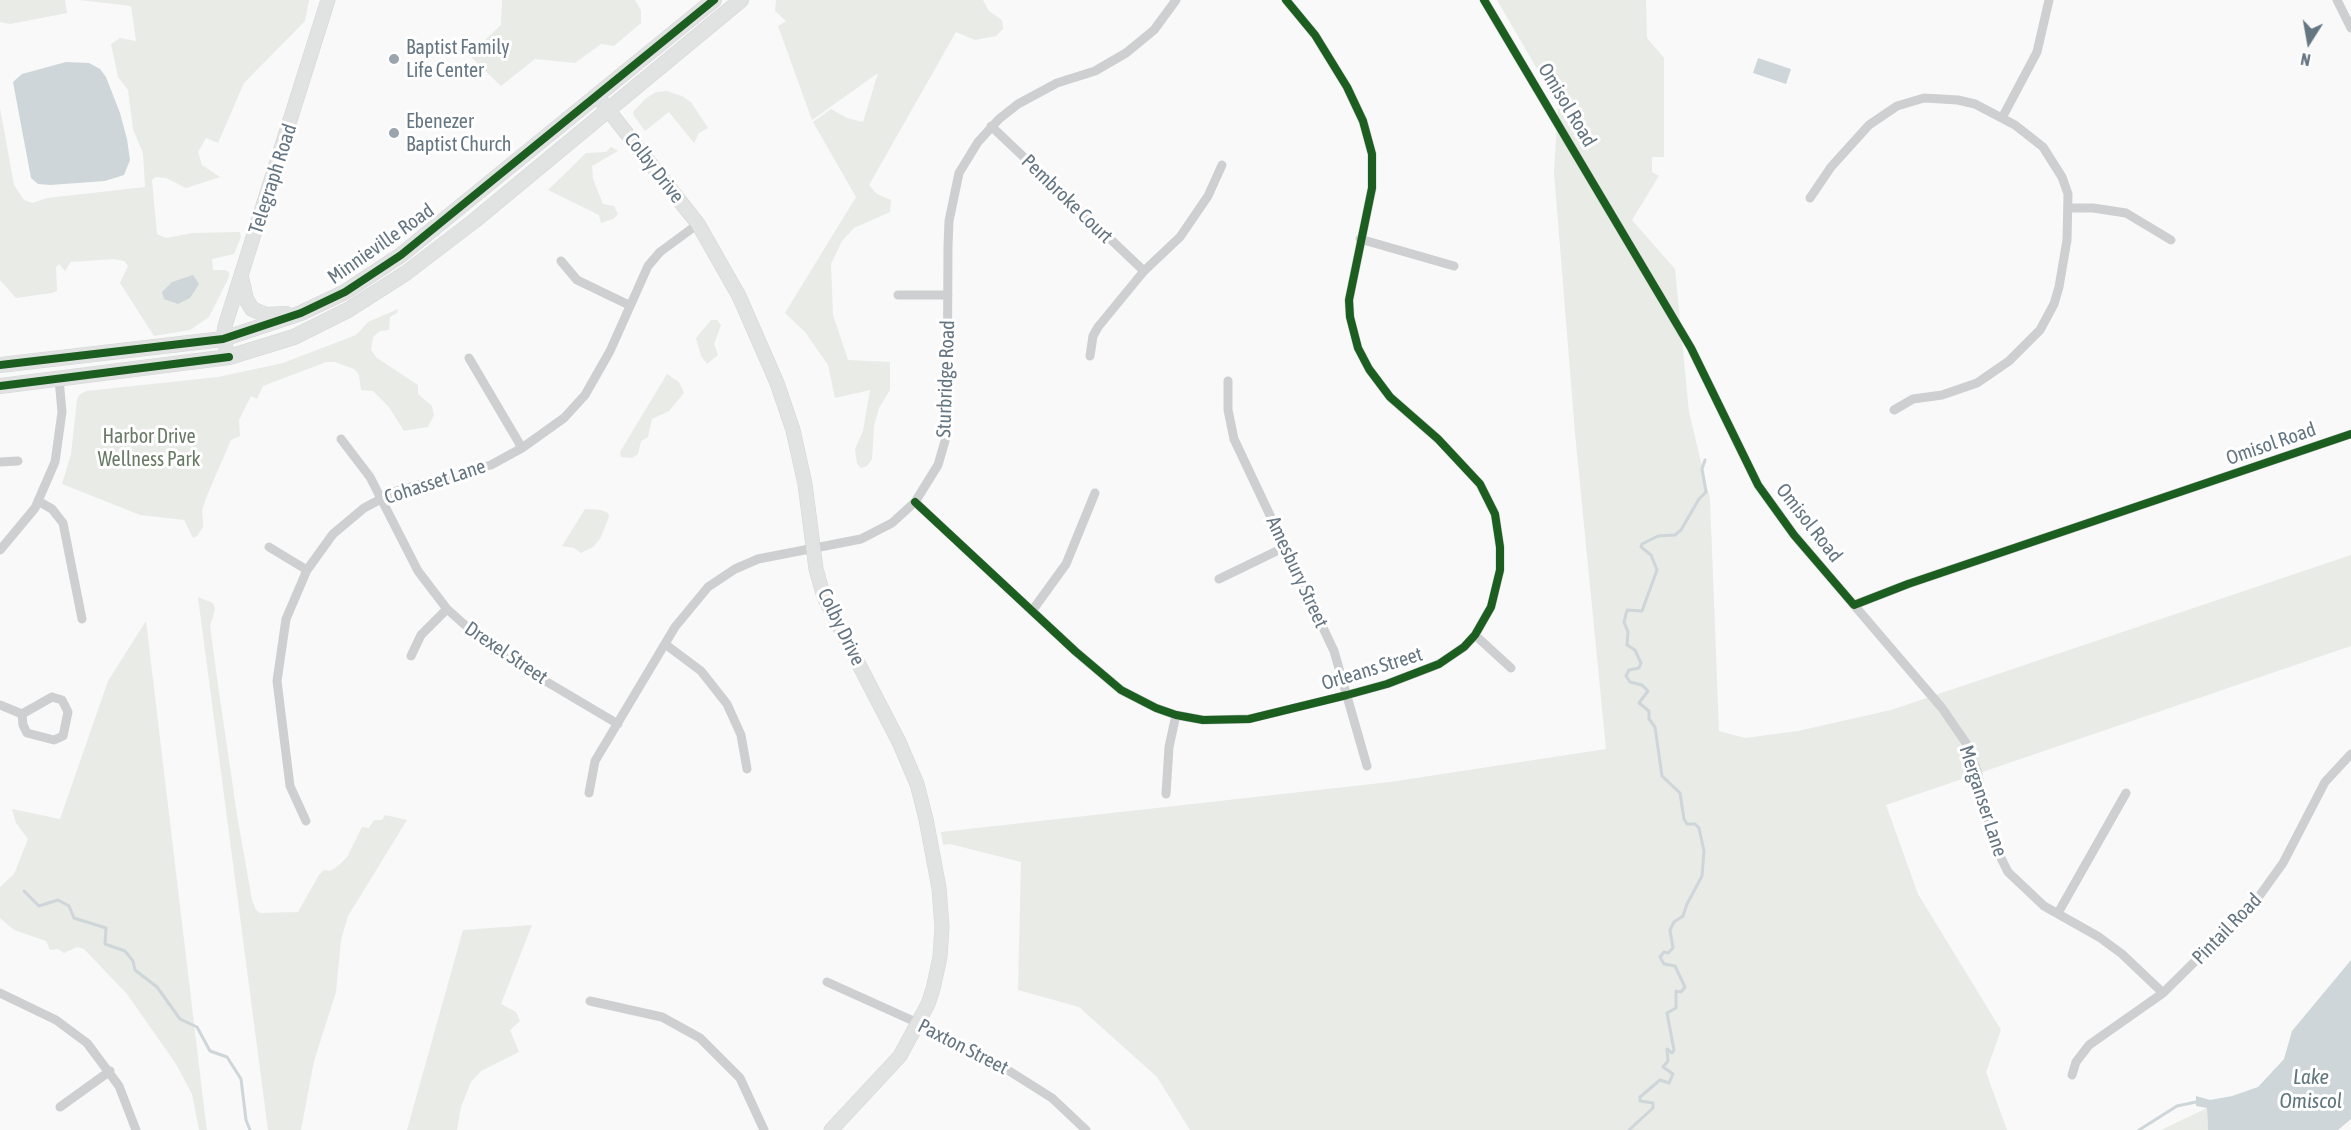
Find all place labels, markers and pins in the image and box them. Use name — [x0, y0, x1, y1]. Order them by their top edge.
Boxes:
place label: Baptist Family Life Center — [406, 36, 509, 83]
marker: Baptist Family Life Center — [387, 52, 401, 66]
place label: Ebenezer Baptist Church — [406, 110, 512, 157]
marker: Ebenezer Baptist Church — [387, 126, 401, 140]

